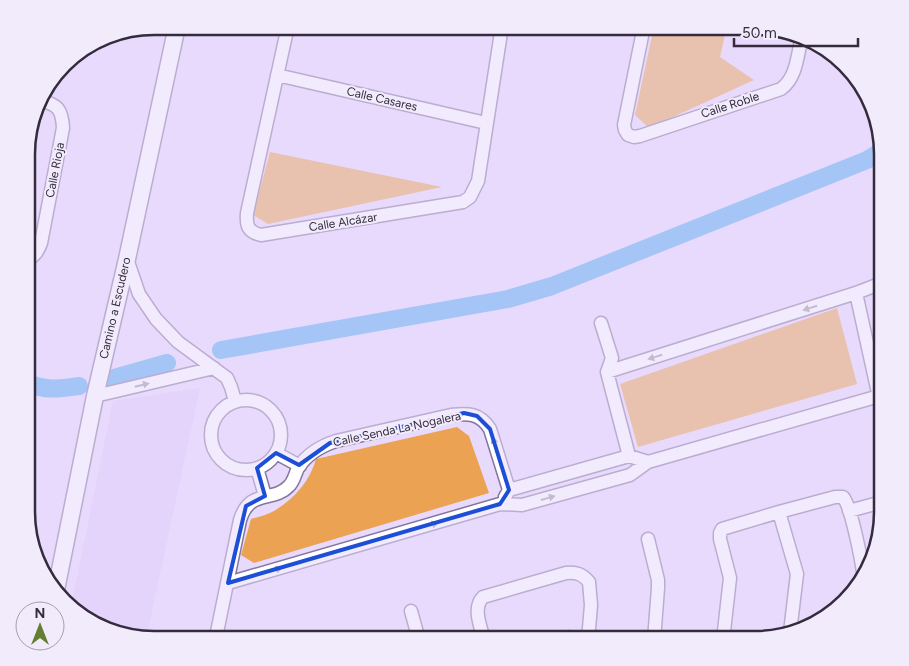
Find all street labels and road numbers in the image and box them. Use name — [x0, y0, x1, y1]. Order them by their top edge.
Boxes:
street label: Calle Casares — [345, 84, 419, 114]
street label: Calle Roble — [699, 89, 761, 121]
street label: Calle Rioja — [43, 141, 67, 199]
street label: Calle Alcázar — [308, 210, 378, 234]
street label: Camino a Escudero — [96, 256, 134, 360]
street label: Calle Senda La Nogalera — [332, 409, 462, 449]

